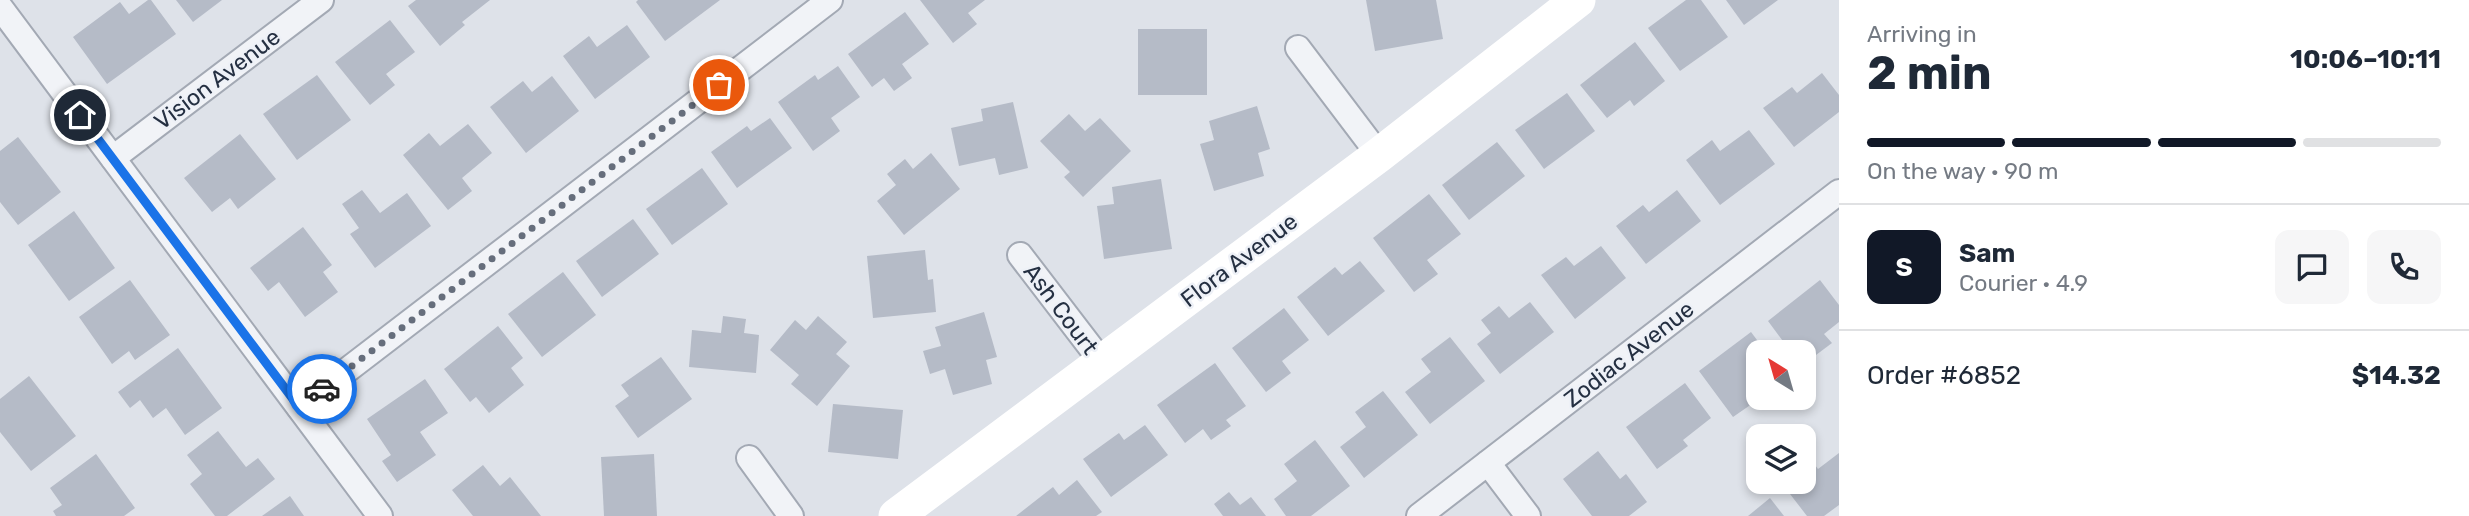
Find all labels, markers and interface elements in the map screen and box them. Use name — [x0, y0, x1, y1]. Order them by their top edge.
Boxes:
text: Arriving in — [1867, 20, 1977, 48]
street label: Vision Avenue — [148, 23, 286, 135]
text: 10:06–10:11 — [2290, 44, 2441, 75]
text: 2 min — [1867, 46, 1992, 101]
pin — [689, 55, 749, 115]
icon: bag — [700, 66, 738, 104]
pin — [50, 85, 110, 145]
icon: home — [61, 96, 99, 134]
text: On the way · 90 m — [1867, 157, 2058, 185]
street label: Flora Avenue — [1175, 207, 1303, 313]
button: chat — [2275, 230, 2349, 304]
button: phone — [2367, 230, 2441, 304]
text: Sam — [1959, 238, 2015, 269]
text: S — [1895, 252, 1913, 283]
street label: Ash Court — [1018, 258, 1104, 360]
text: Courier · 4.9 — [1959, 269, 2088, 297]
street label: Zodiac Avenue — [1559, 295, 1699, 413]
north arrow — [1746, 340, 1816, 410]
map controls — [1746, 340, 1816, 494]
courier — [287, 354, 357, 424]
text: Order #6852 — [1867, 360, 2021, 391]
text: $14.32 — [2352, 360, 2441, 391]
icon: car — [303, 370, 341, 408]
button: layers — [1746, 424, 1816, 494]

